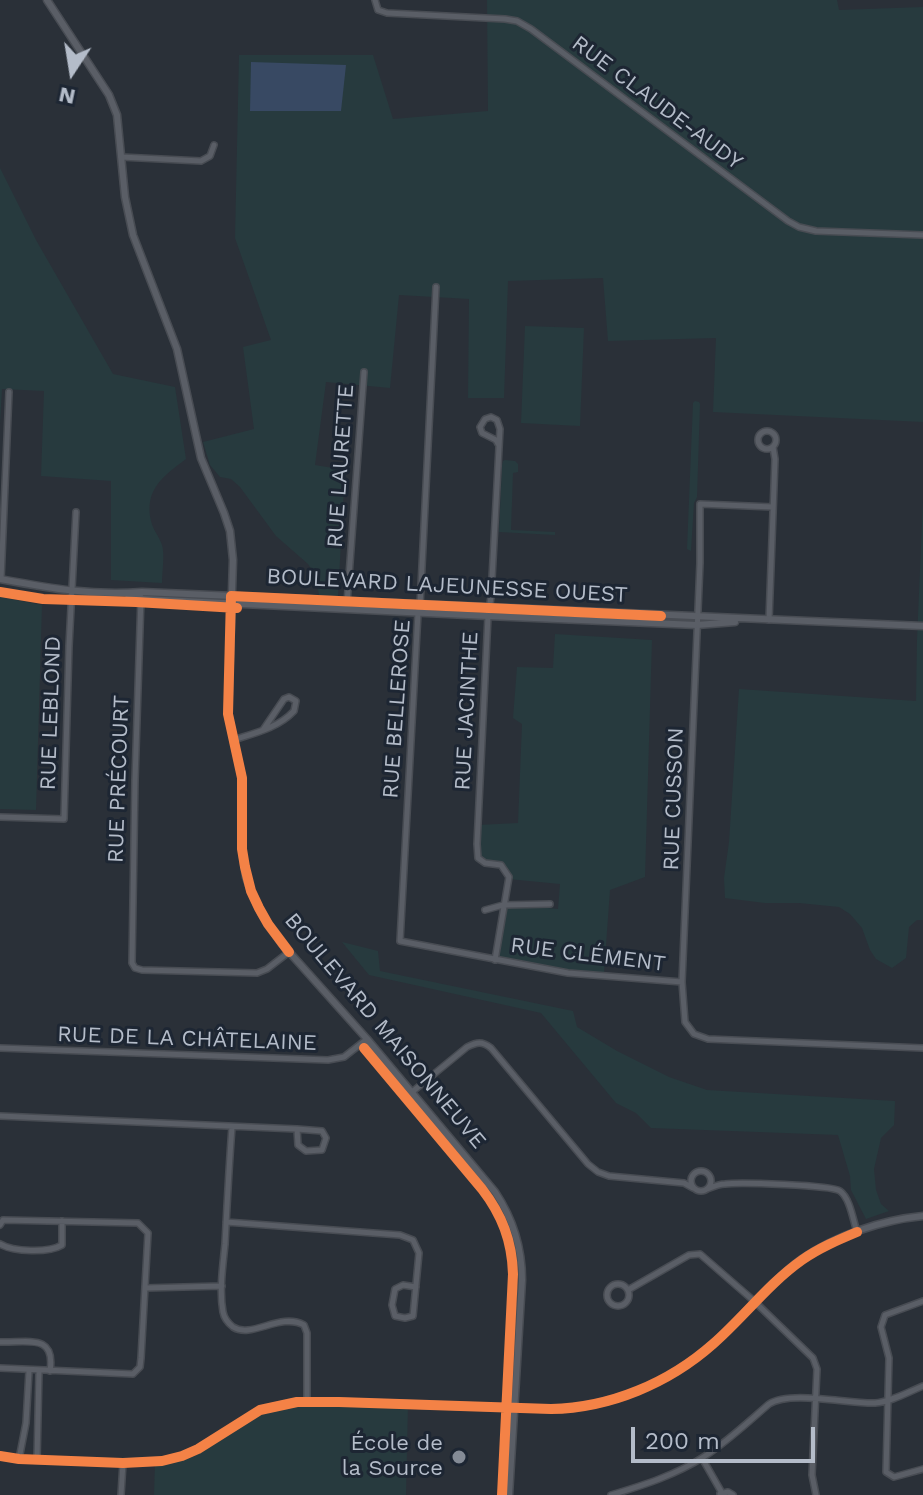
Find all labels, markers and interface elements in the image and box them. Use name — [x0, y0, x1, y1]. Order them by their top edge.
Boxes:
street label: RUE CLAUDE-AUDY — [566, 30, 748, 176]
north arrow — [32, 32, 112, 112]
text: N — [56, 82, 77, 110]
street label: RUE LAURETTE — [322, 383, 360, 549]
street label: BOULEVARD LAJEUNESSE OUEST — [266, 563, 628, 609]
street label: RUE BELLEROSE — [378, 619, 416, 799]
street label: RUE JACINTHE — [450, 631, 484, 791]
street label: RUE LEBLOND — [35, 635, 67, 791]
street label: RUE PRÉCOURT — [103, 695, 135, 863]
street label: RUE CUSSON — [658, 727, 690, 871]
street label: BOULEVARD MAISONNEUVE — [279, 908, 491, 1154]
street label: RUE CLÉMENT — [509, 932, 667, 978]
street label: RUE DE LA CHÂTELAINE — [57, 1021, 317, 1057]
scale bar — [635, 1411, 819, 1461]
text: 200 m — [645, 1427, 720, 1455]
place label: École de la Source — [342, 1431, 443, 1482]
marker: École de la Source — [450, 1448, 468, 1466]

